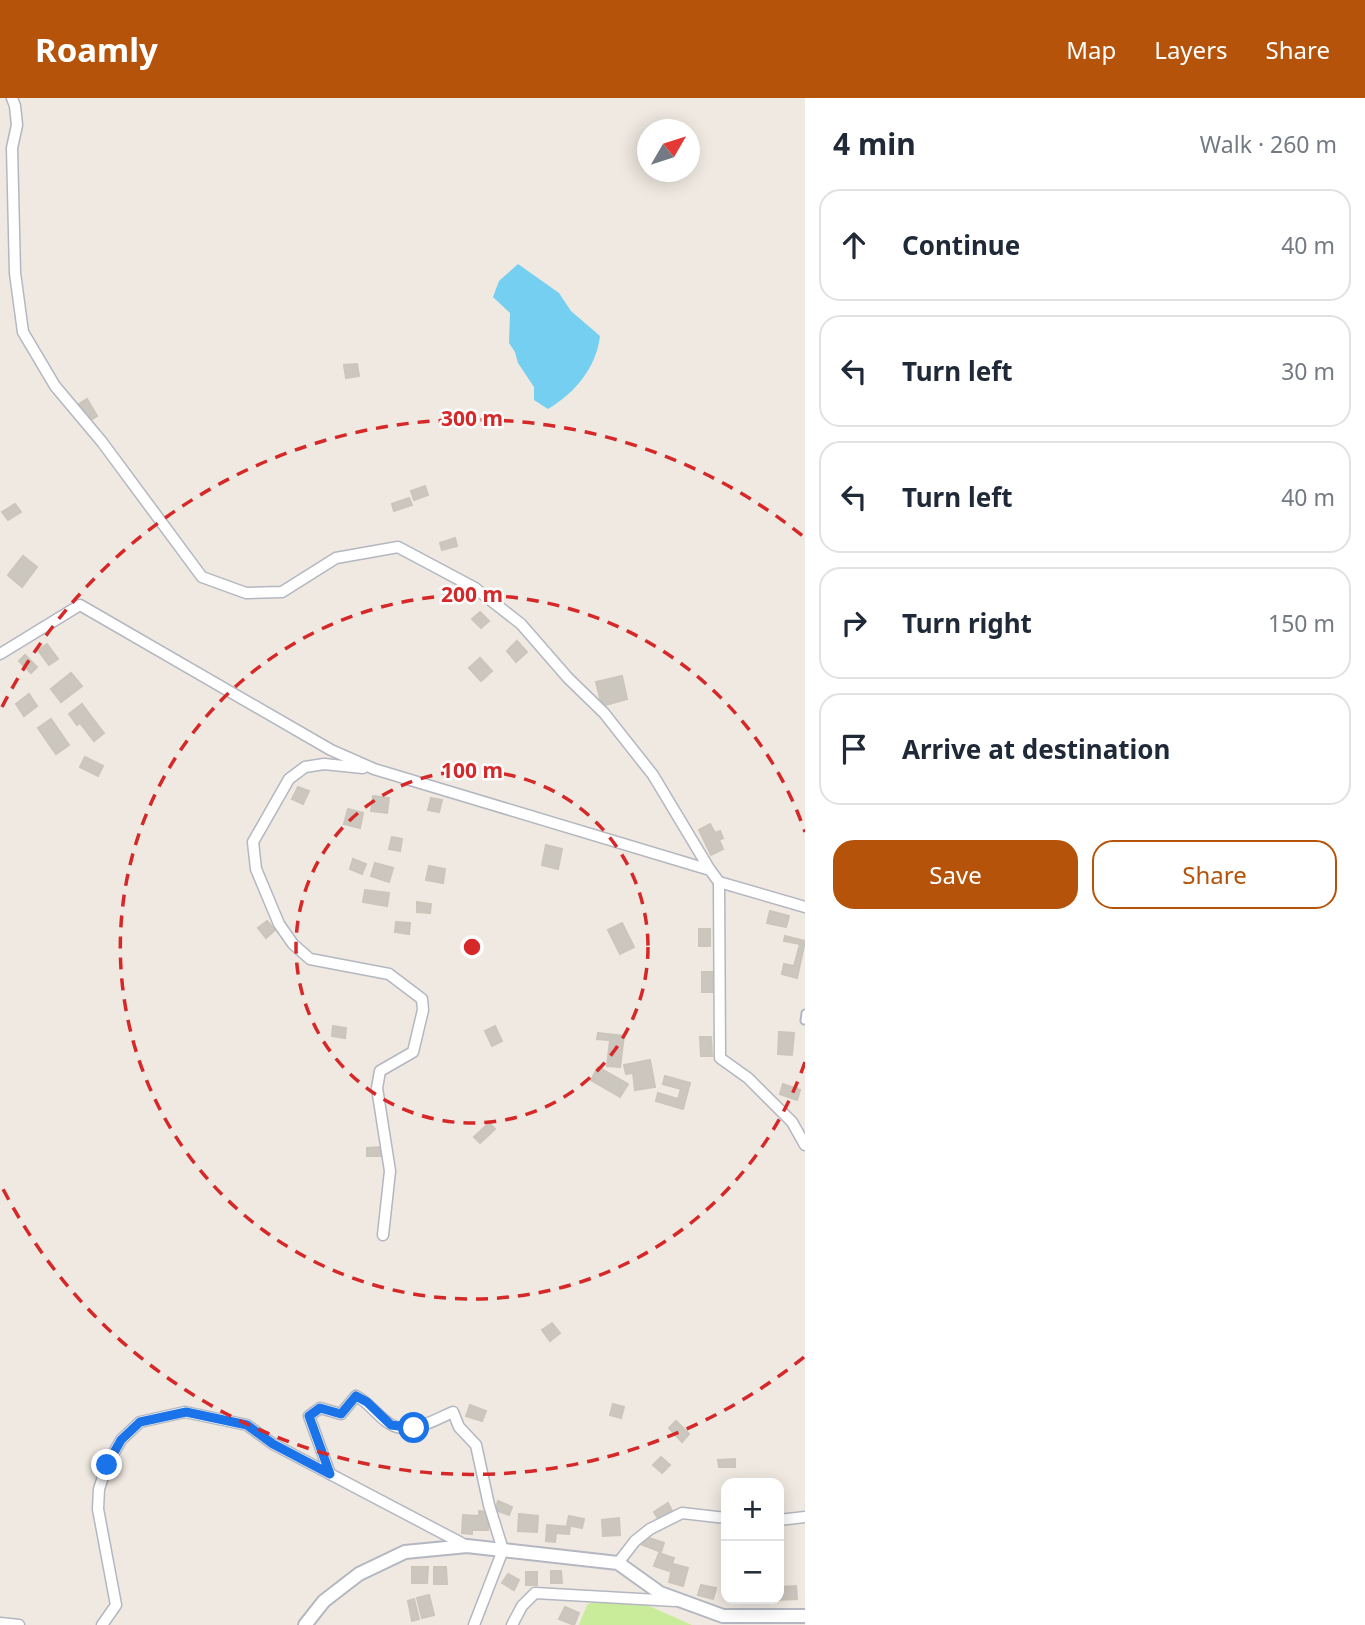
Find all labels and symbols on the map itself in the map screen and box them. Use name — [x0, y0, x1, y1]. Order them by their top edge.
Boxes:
north arrow — [637, 119, 700, 182]
text: 300 m — [441, 404, 503, 432]
text: 200 m — [441, 580, 503, 608]
text: 100 m — [441, 756, 503, 784]
centre of rings — [460, 935, 484, 959]
route start — [398, 1412, 429, 1443]
route end — [91, 1449, 122, 1480]

